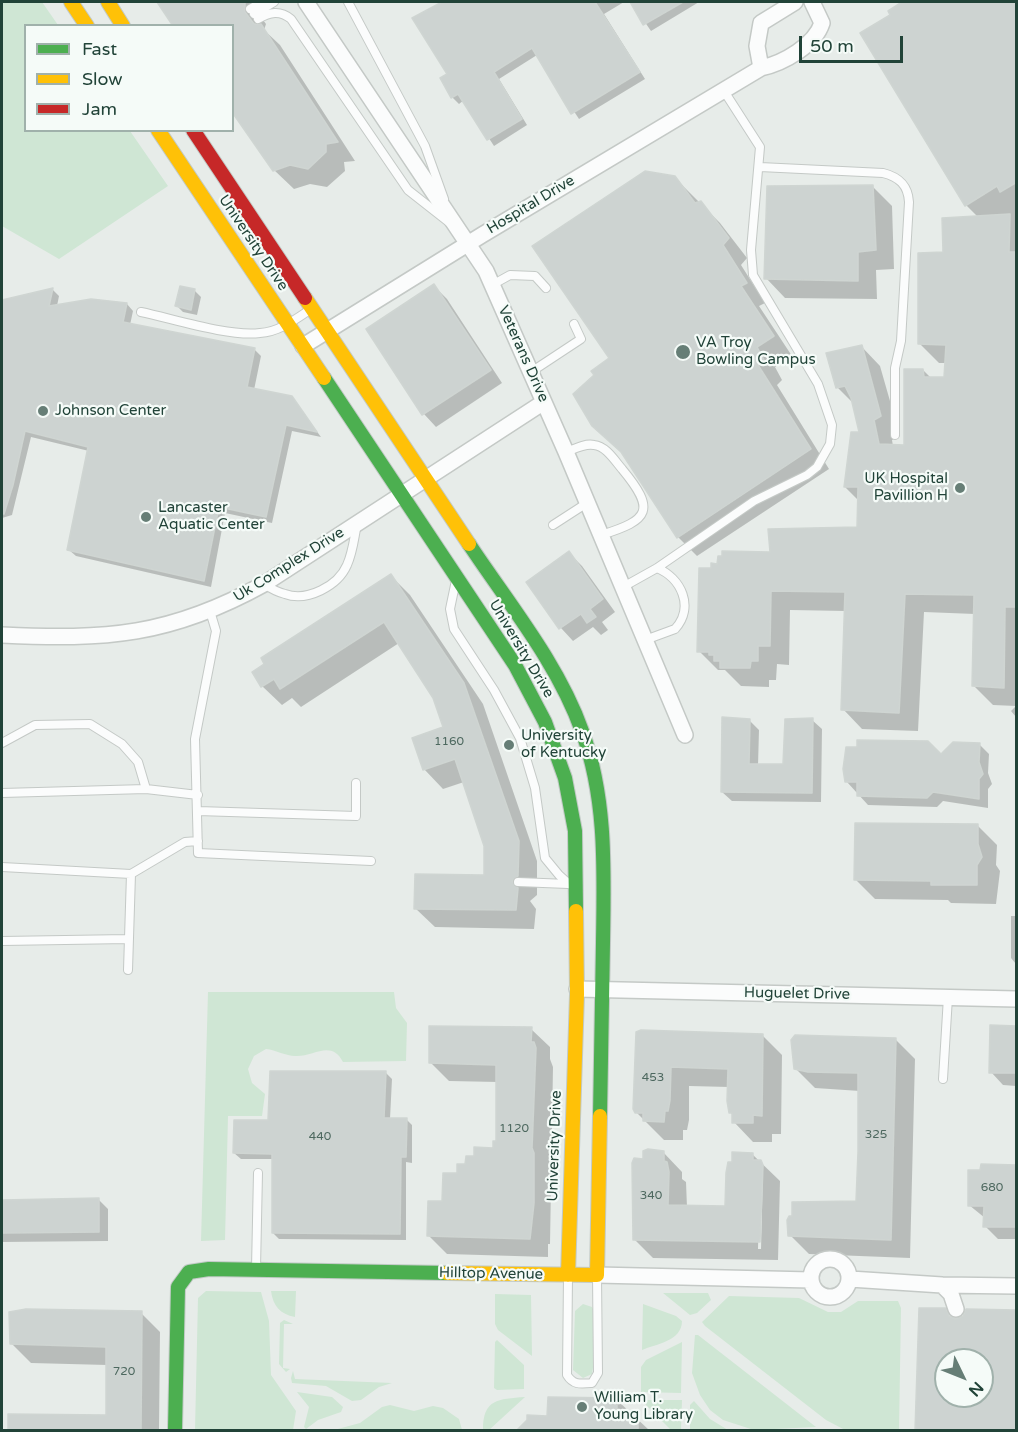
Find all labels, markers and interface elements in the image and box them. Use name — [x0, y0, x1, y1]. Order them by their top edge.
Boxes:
legend — [24, 24, 234, 132]
scale bar — [802, 24, 906, 62]
text: 50 m — [810, 35, 854, 57]
text: Fast — [82, 38, 117, 60]
text: Slow — [82, 68, 123, 90]
text: Jam — [82, 98, 117, 120]
street label: Hospital Drive — [484, 172, 578, 238]
street label: University Drive — [214, 192, 292, 294]
street label: Veterans Drive — [494, 303, 552, 405]
place label: VA Troy Bowling Campus — [696, 334, 816, 369]
marker: VA Troy Bowling Campus — [674, 343, 692, 361]
place label: Johnson Center — [55, 402, 166, 420]
marker: Johnson Center — [36, 404, 50, 418]
place label: UK Hospital Pavillion H — [864, 470, 948, 505]
marker: UK Hospital Pavillion H — [953, 481, 967, 495]
place label: Lancaster Aquatic Center — [158, 499, 265, 534]
marker: Lancaster Aquatic Center — [139, 510, 153, 524]
street label: Uk Complex Drive — [230, 524, 348, 606]
street label: University Drive — [485, 597, 557, 701]
place label: University of Kentucky — [521, 727, 606, 762]
house number: 1160 — [434, 735, 464, 749]
marker: University of Kentucky — [502, 738, 516, 752]
street label: Huguelet Drive — [744, 984, 850, 1004]
house number: 453 — [642, 1071, 664, 1085]
street label: University Drive — [544, 1090, 566, 1202]
house number: 1120 — [499, 1122, 529, 1136]
house number: 325 — [865, 1128, 887, 1142]
house number: 440 — [309, 1130, 331, 1144]
house number: 680 — [981, 1181, 1003, 1195]
house number: 340 — [640, 1189, 662, 1203]
street label: Hilltop Avenue — [439, 1264, 543, 1284]
north arrow — [934, 1348, 994, 1408]
house number: 720 — [113, 1365, 135, 1379]
text: N — [964, 1377, 987, 1400]
place label: William T. Young Library — [594, 1389, 693, 1424]
marker: William T. Young Library — [575, 1400, 589, 1414]

